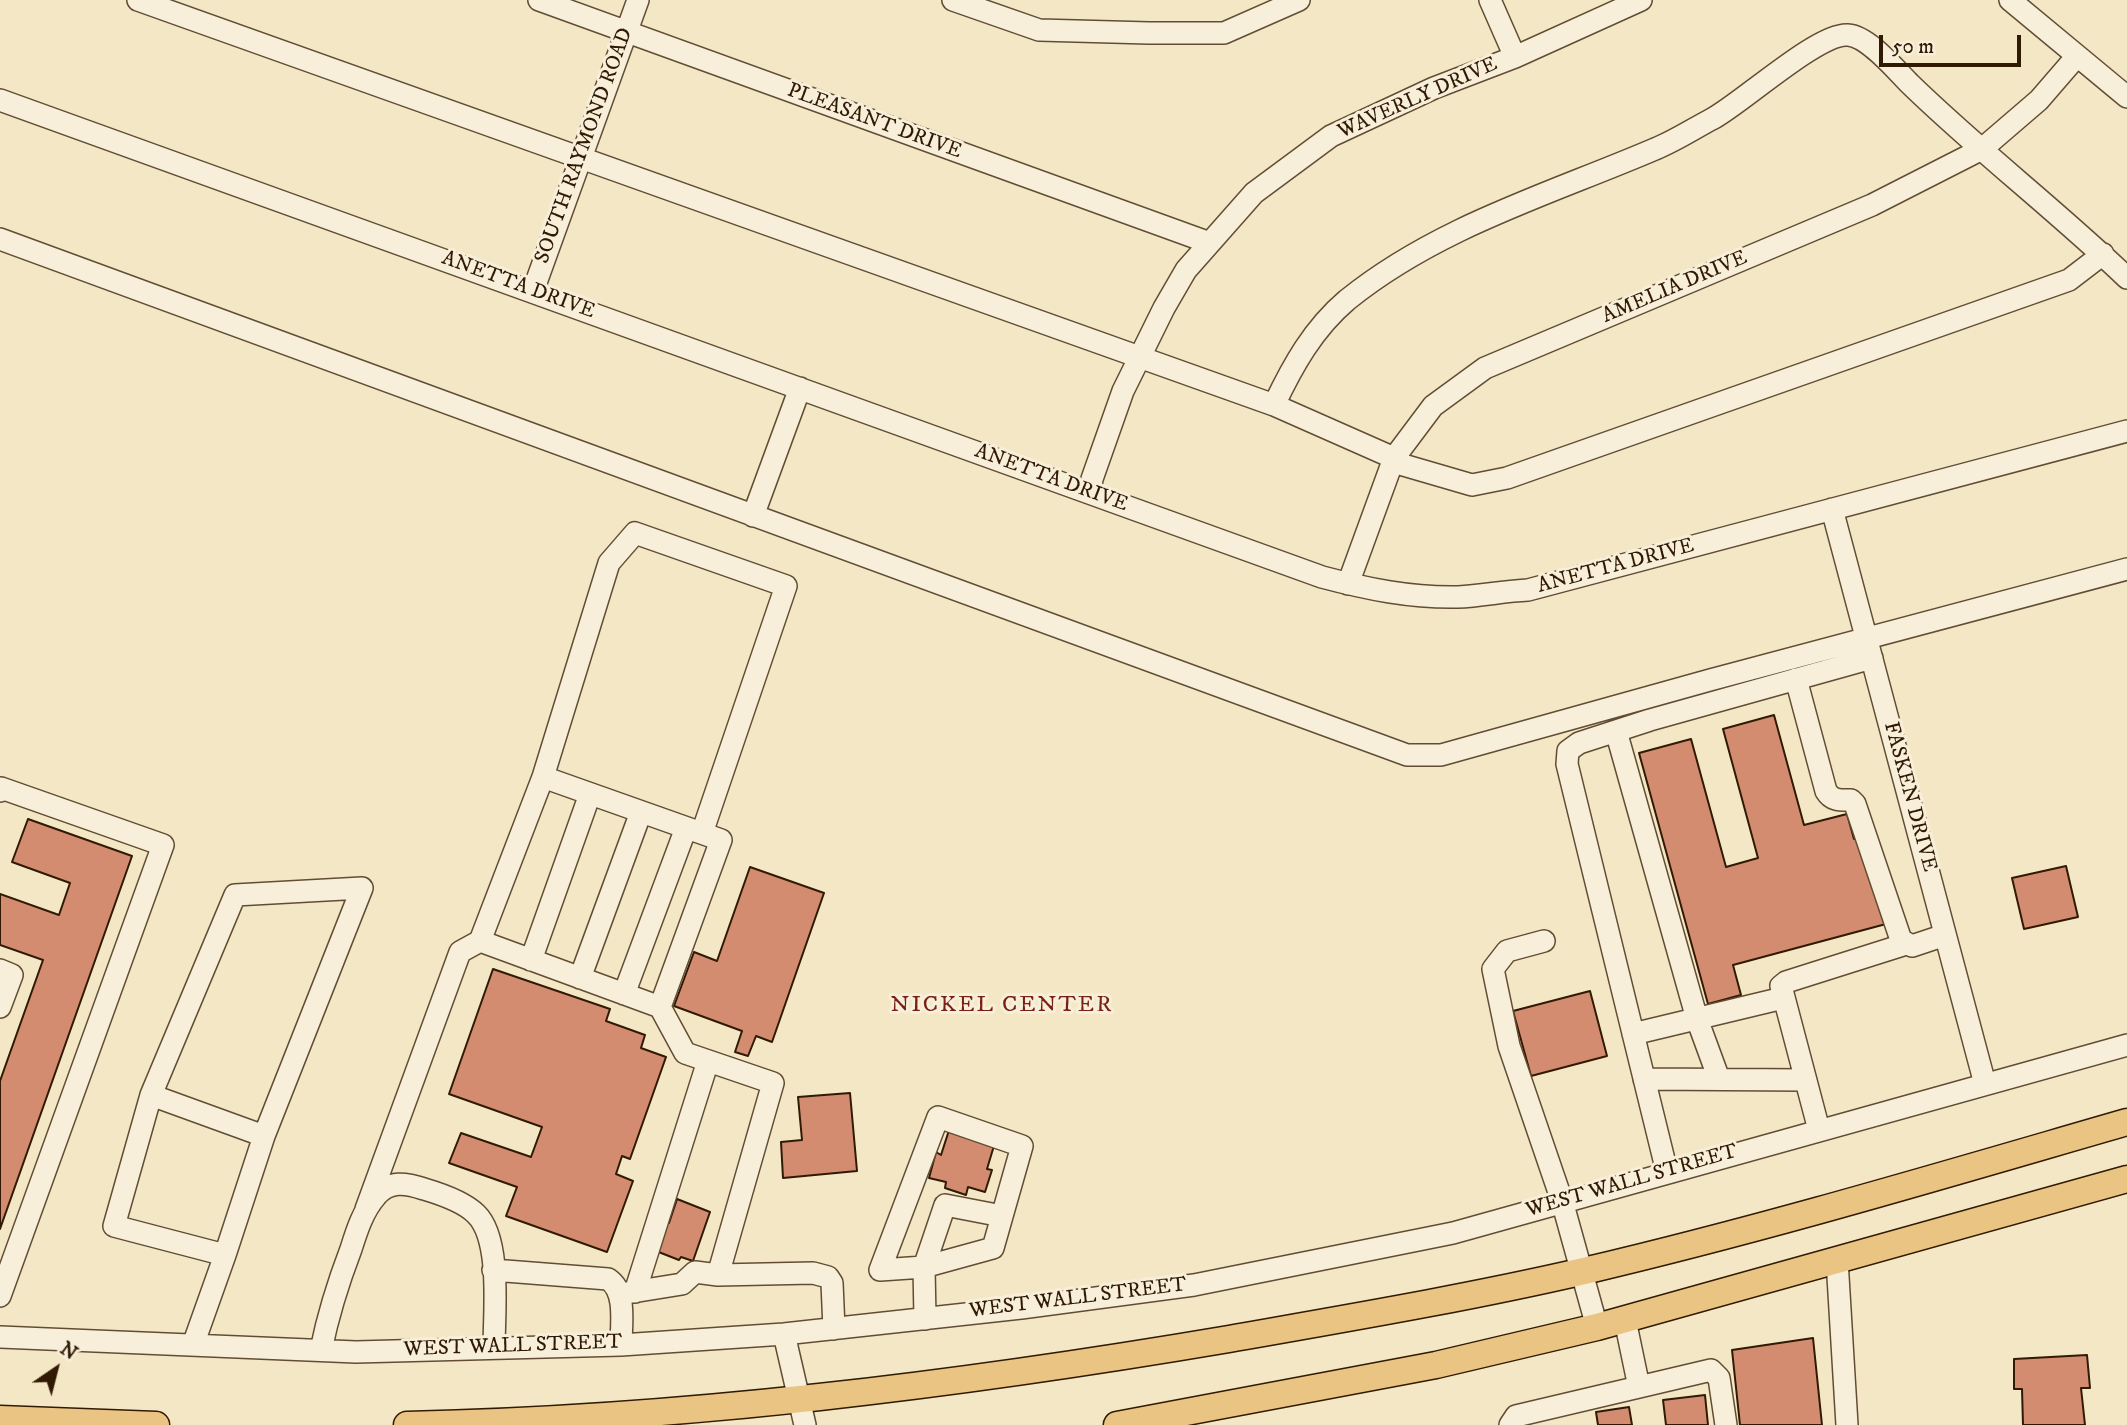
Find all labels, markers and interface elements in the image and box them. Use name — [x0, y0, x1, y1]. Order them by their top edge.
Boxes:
scale bar — [1882, 21, 2024, 65]
street label: SOUTH RAYMOND ROAD — [531, 25, 639, 267]
text: 50 m — [1892, 34, 1934, 60]
street label: WAVERLY DRIVE — [1334, 53, 1502, 145]
street label: PLEASANT DRIVE — [783, 79, 965, 165]
street label: AMELIA DRIVE — [1599, 246, 1751, 330]
street label: ANETTA DRIVE — [438, 247, 598, 325]
street label: ANETTA DRIVE — [971, 440, 1131, 518]
street label: ANETTA DRIVE — [1535, 534, 1697, 600]
street label: FASKEN DRIVE — [1877, 719, 1941, 875]
district label: NICKEL CENTER — [892, 992, 1112, 1020]
street label: WEST WALL STREET — [1523, 1140, 1741, 1224]
street label: WEST WALL STREET — [968, 1273, 1188, 1325]
street label: WEST WALL STREET — [403, 1331, 623, 1363]
north arrow — [21, 1334, 91, 1404]
text: N — [55, 1337, 81, 1365]

